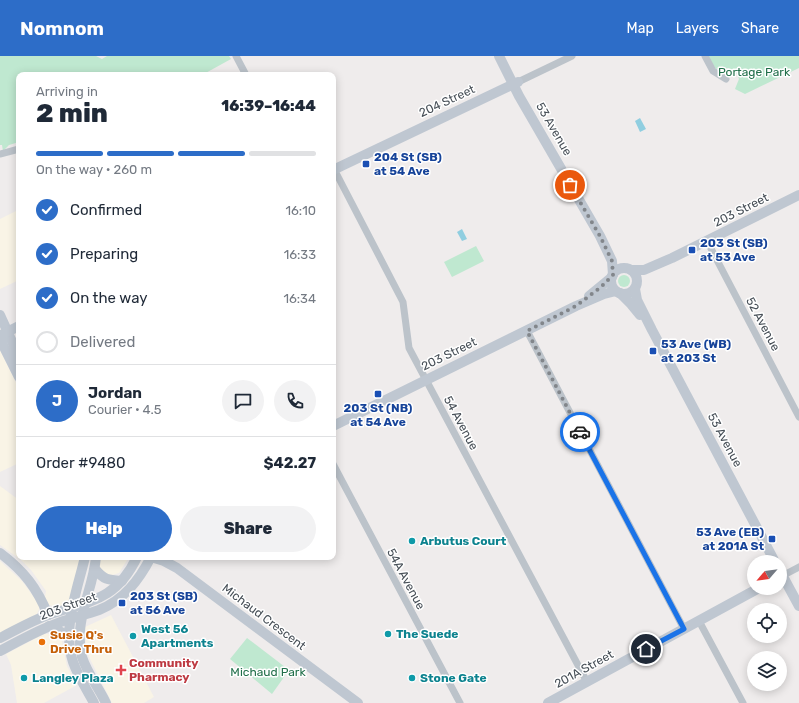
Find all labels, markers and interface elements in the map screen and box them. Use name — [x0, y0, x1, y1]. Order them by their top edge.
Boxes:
text: Nomnom — [20, 17, 104, 40]
text: Map — [627, 20, 654, 37]
text: Layers — [676, 20, 719, 37]
text: Share — [741, 20, 779, 37]
park label: Portage Park — [718, 65, 791, 79]
street label: 204 Street — [417, 82, 477, 120]
text: Arriving in — [36, 84, 98, 99]
text: 16:39–16:44 — [221, 97, 316, 115]
text: 2 min — [36, 98, 108, 129]
street label: 53 Avenue — [533, 100, 575, 158]
place label: 204 St (SB) at 54 Ave — [374, 150, 442, 178]
marker: 204 St (SB) at 54 Ave — [361, 159, 371, 169]
text: On the way · 260 m — [36, 162, 152, 177]
pin — [553, 168, 587, 202]
icon: bag — [559, 174, 581, 196]
street label: 203 Street — [711, 190, 771, 230]
icon: check — [36, 199, 58, 221]
text: Confirmed — [70, 201, 142, 219]
text: 16:10 — [285, 203, 316, 218]
place label: 203 St (SB) at 53 Ave — [700, 236, 768, 264]
icon: check — [36, 243, 58, 265]
text: Preparing — [70, 245, 138, 263]
marker: 203 St (SB) at 53 Ave — [687, 245, 697, 255]
text: 16:33 — [284, 247, 316, 262]
icon: check — [36, 287, 58, 309]
text: On the way — [70, 289, 148, 307]
text: 16:34 — [283, 291, 316, 306]
street label: 52 Avenue — [743, 295, 783, 354]
text: Delivered — [70, 333, 135, 351]
street label: 203 Street — [419, 335, 479, 373]
place label: 53 Ave (WB) at 203 St — [661, 337, 731, 365]
marker: 53 Ave (WB) at 203 St — [648, 346, 658, 356]
button: chat — [222, 380, 264, 422]
button: phone — [274, 380, 316, 422]
text: Jordan — [88, 384, 142, 402]
marker: 203 St (NB) at 54 Ave — [373, 389, 383, 399]
text: J — [52, 392, 62, 410]
street label: 54 Avenue — [441, 394, 481, 453]
place label: 203 St (NB) at 54 Ave — [344, 401, 413, 429]
text: Courier · 4.5 — [88, 402, 162, 417]
street label: 53 Avenue — [705, 411, 745, 470]
courier — [560, 412, 600, 452]
icon: car — [569, 421, 591, 443]
text: Order #9480 — [36, 454, 126, 472]
text: $42.27 — [263, 454, 316, 472]
button: Help — [36, 506, 172, 552]
button: Share — [180, 506, 316, 552]
place label: 53 Ave (EB) at 201A St — [696, 525, 764, 553]
place label: Arbutus Court — [420, 534, 507, 548]
marker: 53 Ave (EB) at 201A St — [767, 534, 777, 544]
marker: Arbutus Court — [407, 536, 417, 546]
street label: 54A Avenue — [384, 546, 428, 612]
north arrow — [747, 555, 787, 595]
map controls — [747, 555, 787, 691]
street label: Michaud Crescent — [220, 581, 309, 653]
street label: 203 Street — [38, 589, 99, 623]
place label: 203 St (SB) at 56 Ave — [130, 589, 198, 617]
marker: 203 St (SB) at 56 Ave — [117, 598, 127, 608]
button: locate — [747, 603, 787, 643]
place label: West 56 Apartments — [141, 622, 214, 650]
place label: The Suede — [396, 627, 458, 641]
place label: Susie Q's Drive Thru — [50, 628, 112, 656]
marker: The Suede — [383, 629, 393, 639]
marker: West 56 Apartments — [128, 631, 138, 641]
pin — [629, 632, 663, 666]
marker: Susie Q's Drive Thru — [37, 637, 47, 647]
icon: home — [635, 638, 657, 660]
street label: 201A Street — [552, 647, 616, 691]
button: layers — [747, 651, 787, 691]
place label: Community Pharmacy — [129, 656, 198, 684]
marker: Community Pharmacy — [116, 665, 126, 675]
park label: Michaud Park — [230, 665, 306, 679]
place label: Langley Plaza — [32, 671, 114, 685]
place label: Stone Gate — [420, 671, 487, 685]
marker: Langley Plaza — [19, 673, 29, 683]
marker: Stone Gate — [407, 673, 417, 683]

